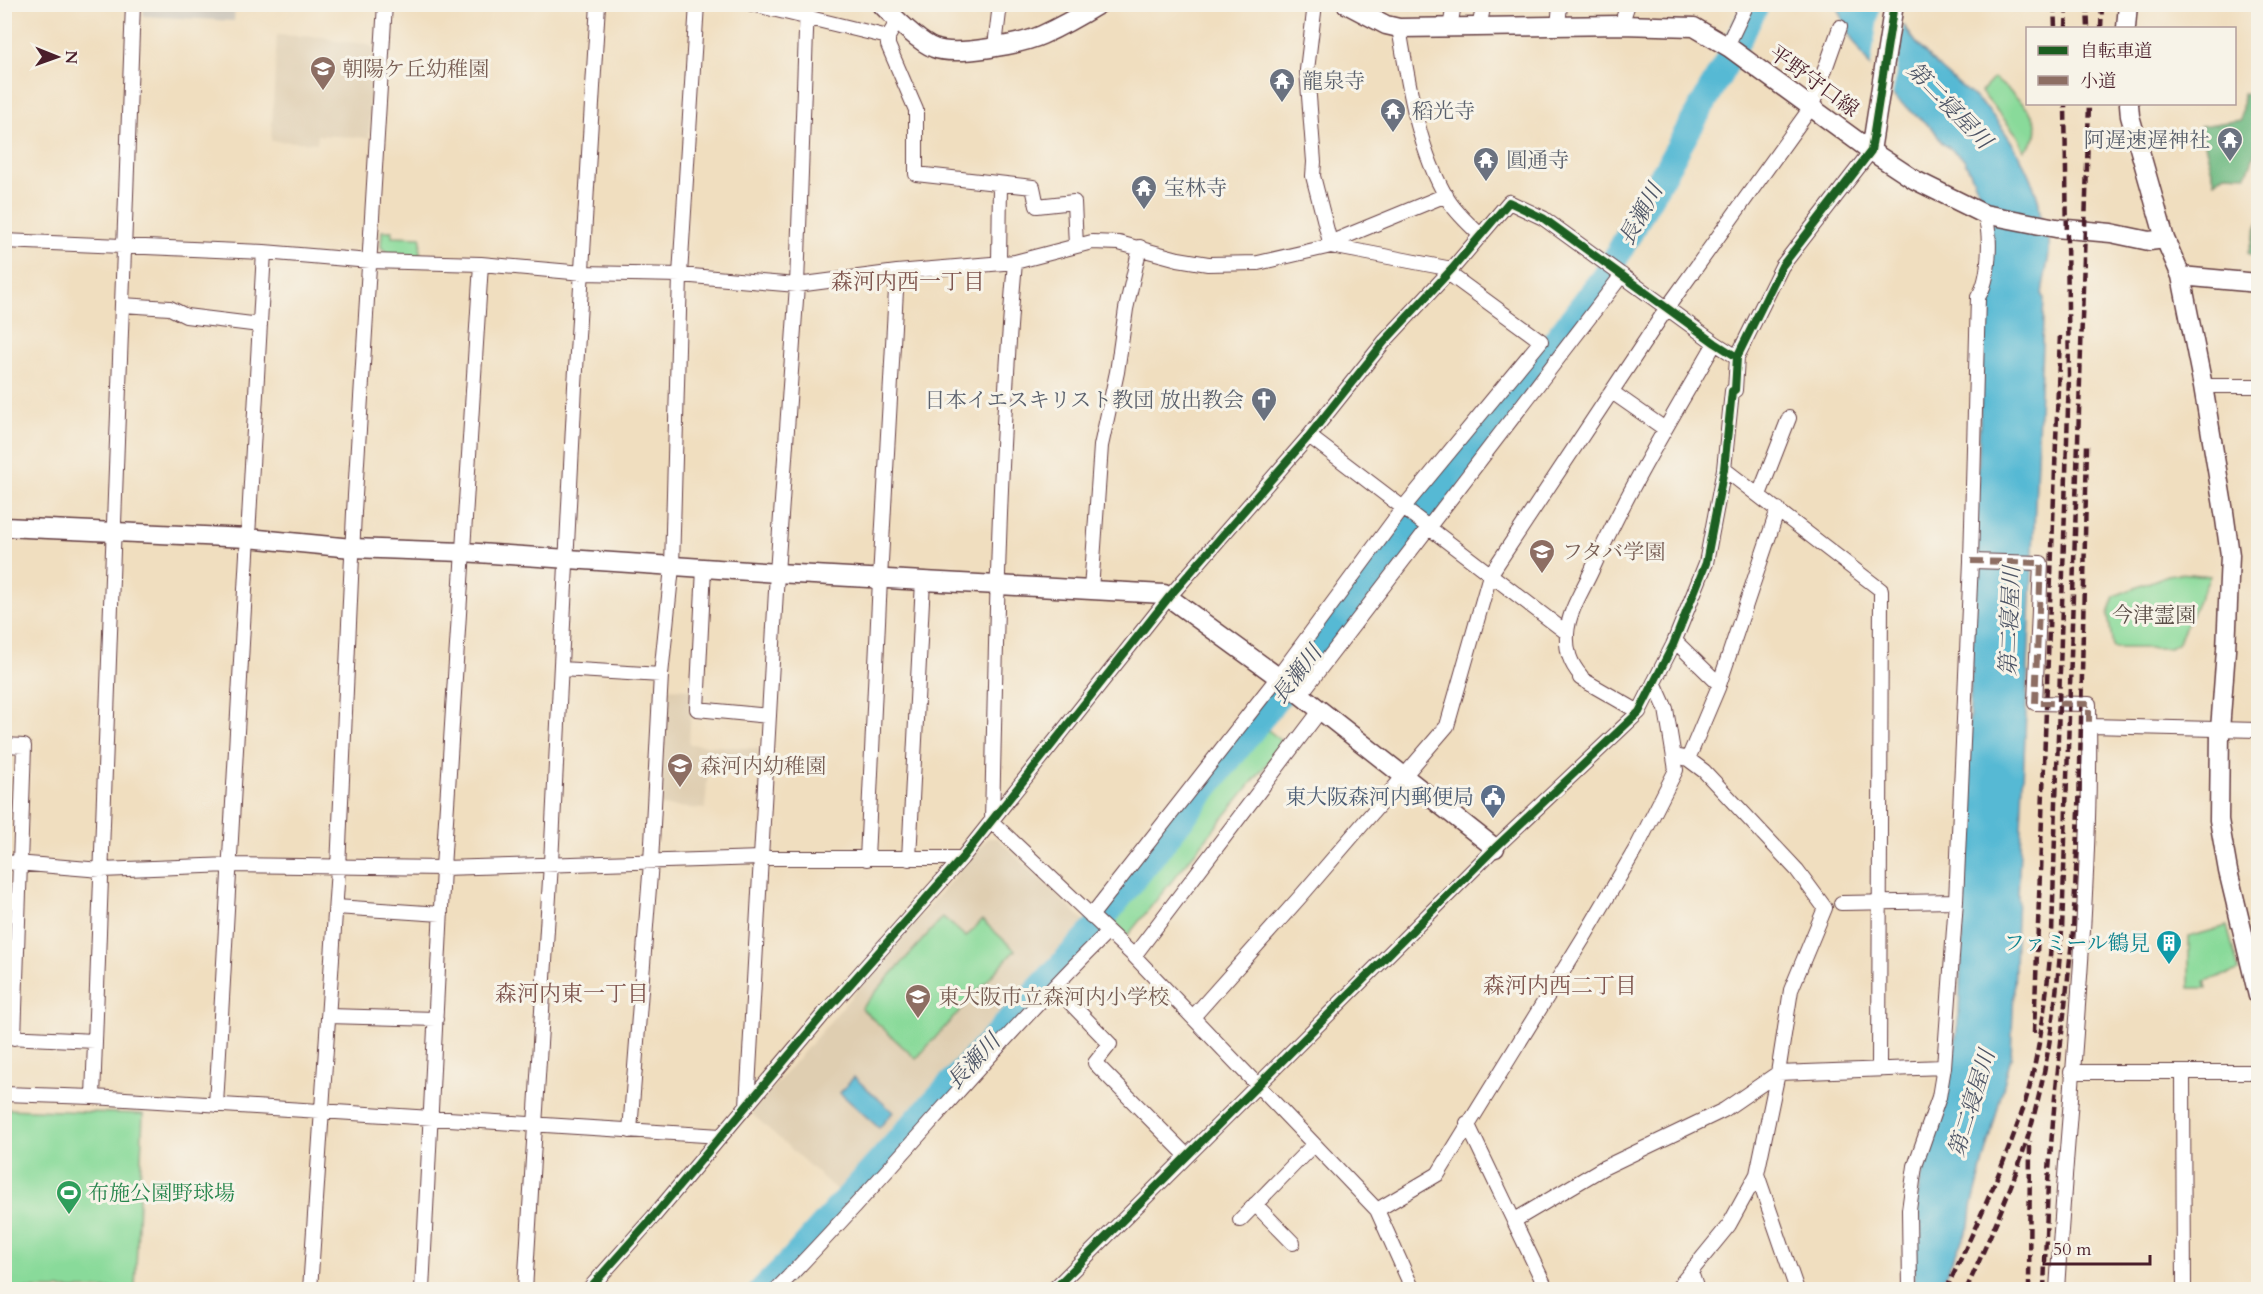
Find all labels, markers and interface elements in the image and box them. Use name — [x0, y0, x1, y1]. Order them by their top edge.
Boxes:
north arrow — [27, 27, 87, 87]
legend — [2026, 27, 2236, 105]
street label: 平野守口線 — [1763, 39, 1865, 124]
text: 自転車道 — [2080, 39, 2152, 64]
text: N — [60, 50, 82, 64]
school or university icon: 朝陽ケ丘幼稚園 — [308, 54, 338, 92]
place label: 朝陽ケ丘幼稚園 — [342, 55, 489, 84]
water label: 第二寝屋川 — [1900, 56, 2000, 157]
temple icon: 龍泉寺 — [1267, 66, 1297, 104]
place label: 龍泉寺 — [1302, 67, 1365, 96]
text: 小道 — [2080, 69, 2116, 94]
temple icon: 稻光寺 — [1378, 96, 1408, 134]
place label: 稻光寺 — [1412, 97, 1475, 126]
temple icon: 阿遅速遅神社 — [2215, 125, 2245, 163]
place label: 阿遅速遅神社 — [2084, 126, 2210, 155]
temple icon: 圓通寺 — [1471, 145, 1501, 183]
place label: 圓通寺 — [1506, 146, 1569, 175]
temple icon: 宝林寺 — [1129, 173, 1159, 211]
place label: 宝林寺 — [1164, 174, 1227, 203]
water label: 長瀬川 — [1612, 177, 1671, 251]
district label: 森河内西一丁目 — [831, 267, 985, 297]
church icon: 日本イエスキリスト教団 放出教会 — [1249, 385, 1279, 423]
place label: 日本イエスキリスト教団 放出教会 — [925, 386, 1244, 415]
school or university icon: フタバ学園 — [1527, 537, 1557, 575]
place label: フタバ学園 — [1562, 538, 1665, 567]
water label: 第二寝屋川 — [1993, 564, 2027, 677]
park label: 今津霊園 — [2112, 601, 2196, 630]
water label: 長瀬川 — [1265, 638, 1330, 710]
school or university icon: 森河内幼稚園 — [665, 751, 695, 789]
place label: 森河内幼稚園 — [700, 752, 826, 781]
public building icon: 東大阪森河内郵便局 — [1478, 782, 1508, 820]
place label: 東大阪森河内郵便局 — [1285, 783, 1474, 812]
building icon: ファミール鶴見 — [2154, 928, 2184, 966]
place label: ファミール鶴見 — [2004, 929, 2150, 958]
district label: 森河内西二丁目 — [1483, 971, 1637, 1001]
district label: 森河内東一丁目 — [495, 979, 649, 1009]
school or university icon: 東大阪市立森河内小学校 — [903, 982, 933, 1020]
place label: 東大阪市立森河内小学校 — [938, 983, 1169, 1012]
water label: 長瀬川 — [940, 1026, 1009, 1096]
water label: 第二寝屋川 — [1942, 1044, 2003, 1160]
sports icon: 布施公園野球場 — [54, 1178, 84, 1216]
place label: 布施公園野球場 — [88, 1179, 235, 1208]
scale bar — [2044, 1228, 2150, 1266]
text: 50 m — [2053, 1237, 2092, 1262]

